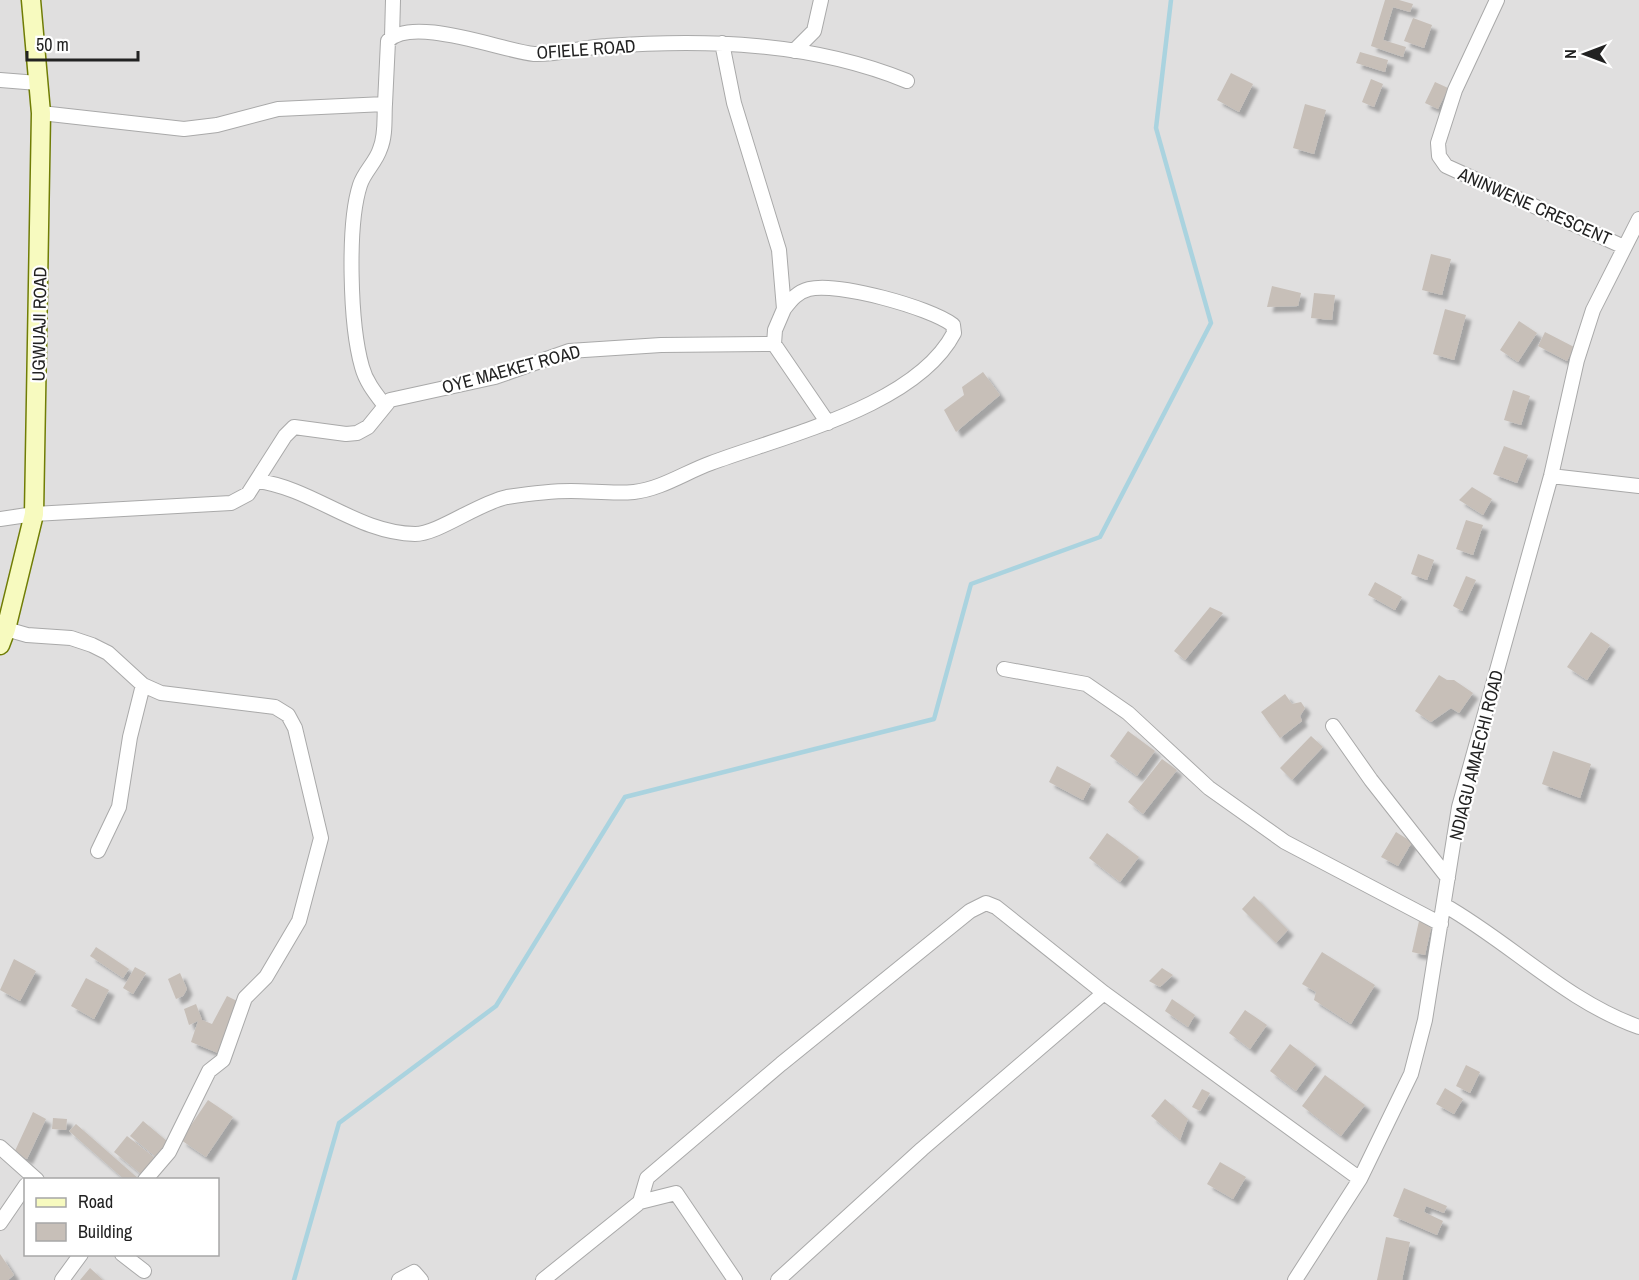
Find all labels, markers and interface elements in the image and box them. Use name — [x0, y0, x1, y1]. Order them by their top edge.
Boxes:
scale bar — [27, 24, 138, 62]
north arrow — [1555, 24, 1615, 84]
text: 50 m — [36, 32, 69, 57]
street label: OFIELE ROAD — [536, 33, 636, 65]
text: N — [1559, 49, 1581, 59]
street label: ANINWENE CRESCENT — [1454, 161, 1615, 251]
street label: UGWUAJI ROAD — [26, 266, 52, 382]
street label: OYE MAEKET ROAD — [439, 338, 583, 400]
street label: NDIAGU AMAECHI ROAD — [1443, 667, 1509, 843]
legend — [24, 1178, 219, 1256]
text: Road — [78, 1189, 113, 1214]
text: Building — [78, 1219, 133, 1244]

